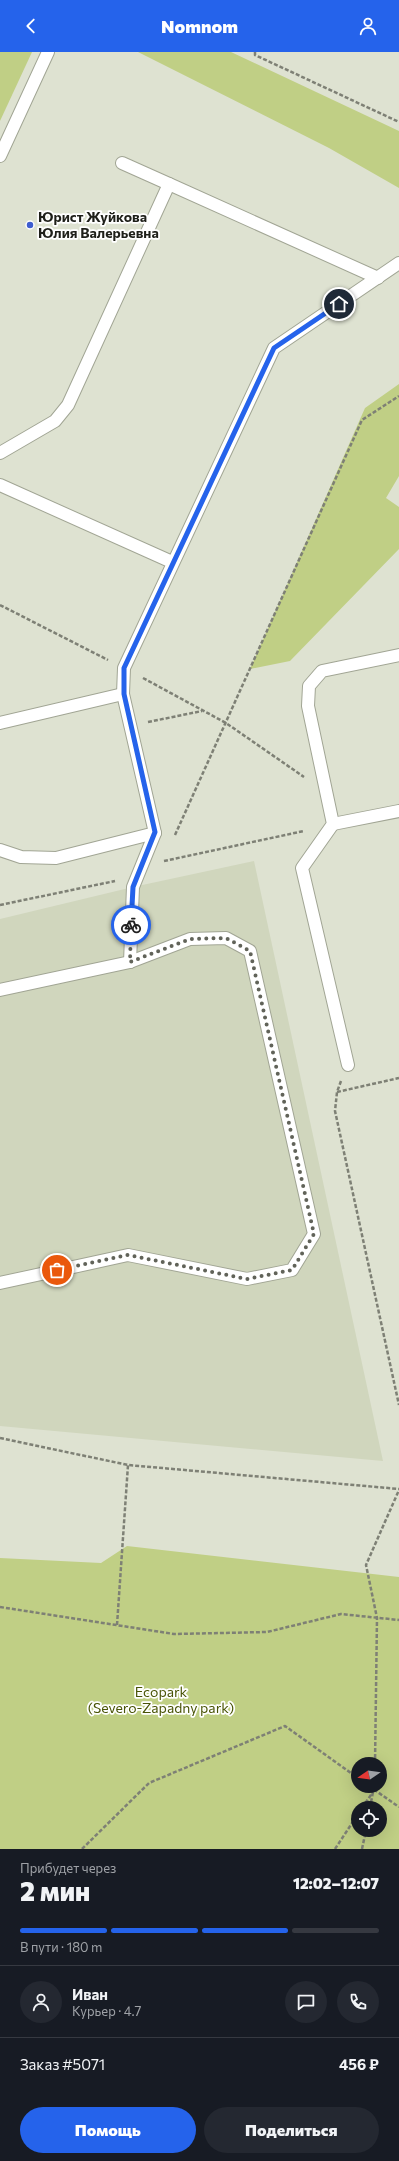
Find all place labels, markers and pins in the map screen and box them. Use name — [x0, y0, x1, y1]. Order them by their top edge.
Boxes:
place label: Юрист Жуйкова Юлия Валерьевна — [38, 208, 159, 241]
marker: Юрист Жуйкова Юлия Валерьевна — [25, 220, 35, 230]
pin — [322, 287, 356, 321]
pin — [40, 1253, 74, 1287]

